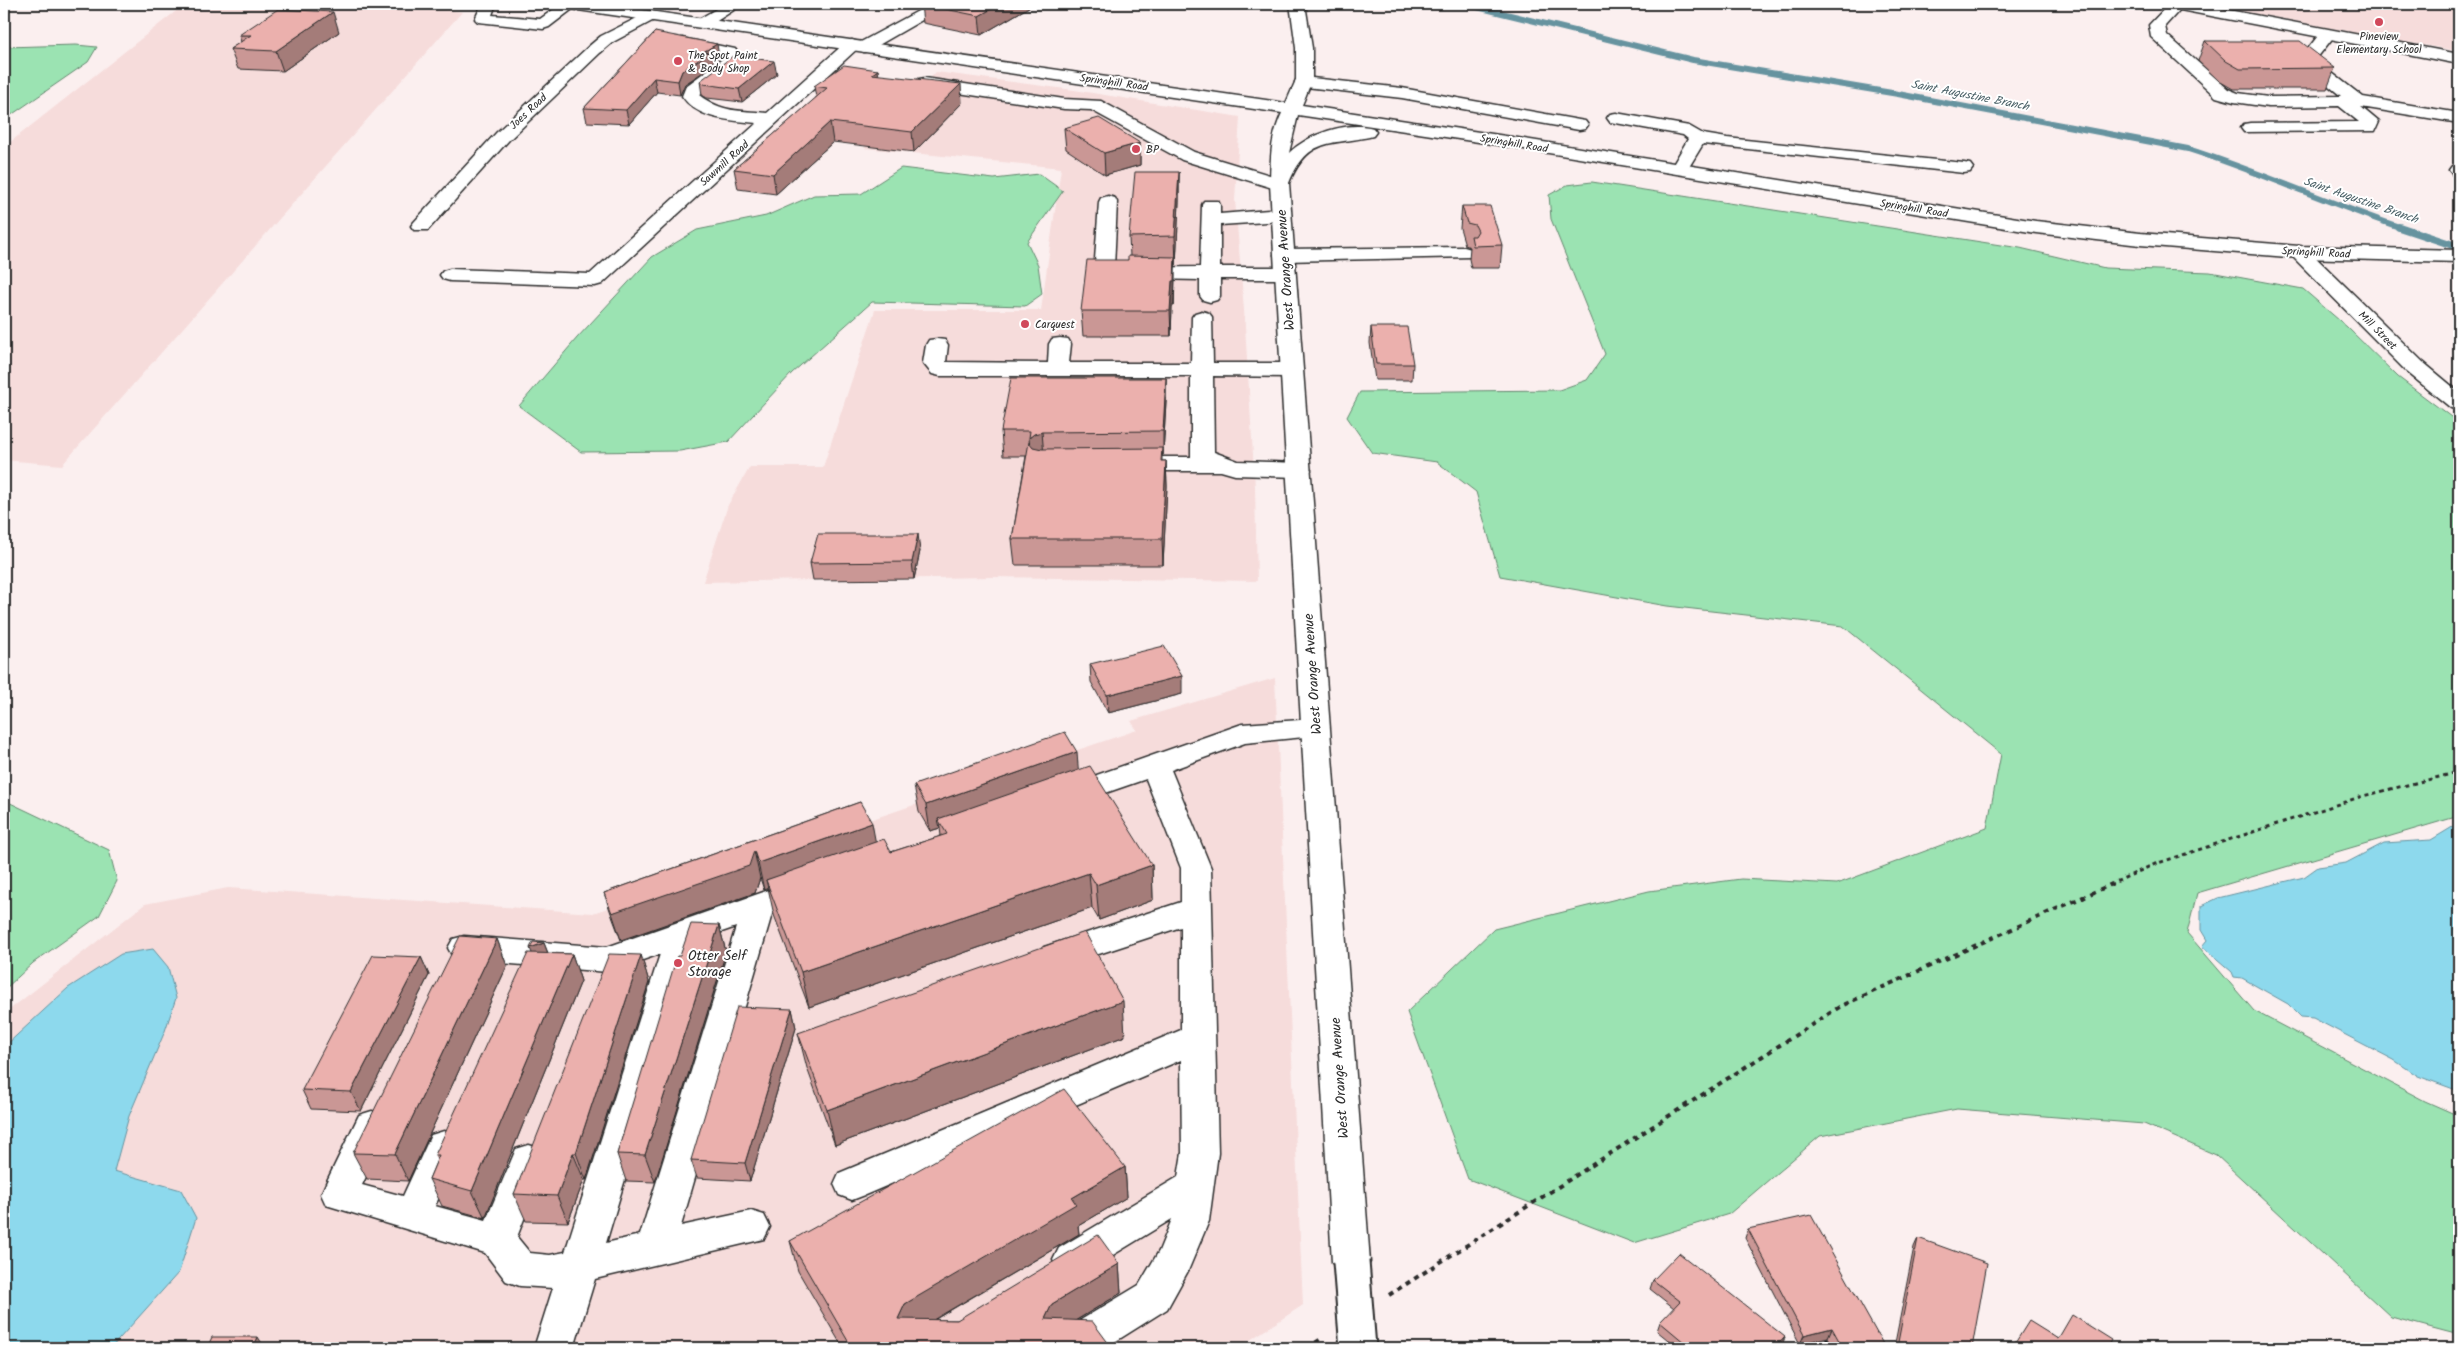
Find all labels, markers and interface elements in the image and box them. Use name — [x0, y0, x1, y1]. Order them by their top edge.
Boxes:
marker: Pineview Elementary School — [2373, 16, 2385, 28]
place label: Pineview Elementary School — [2336, 28, 2422, 59]
place label: The Spot Paint & Body Shop — [688, 47, 759, 78]
marker: The Spot Paint & Body Shop — [672, 55, 684, 67]
street label: Springhill Road — [1079, 69, 1150, 97]
water label: Saint Augustine Branch — [1909, 75, 2032, 117]
street label: Joes Road — [506, 89, 552, 134]
street label: Springhill Road — [1478, 130, 1550, 158]
street label: Sawmill Road — [696, 136, 754, 191]
place label: BP — [1146, 141, 1160, 159]
marker: BP — [1130, 143, 1142, 155]
water label: Saint Augustine Branch — [2301, 172, 2422, 229]
street label: Springhill Road — [1878, 195, 1950, 223]
street label: West Orange Avenue — [1271, 208, 1301, 331]
street label: Springhill Road — [2281, 242, 2351, 264]
street label: Mill Street — [2354, 307, 2402, 355]
place label: Carquest — [1035, 316, 1076, 334]
marker: Carquest — [1019, 318, 1031, 330]
street label: West Orange Avenue — [1298, 612, 1328, 735]
place label: Otter Self Storage — [688, 945, 748, 983]
marker: Otter Self Storage — [672, 957, 684, 969]
street label: West Orange Avenue — [1325, 1016, 1355, 1139]

